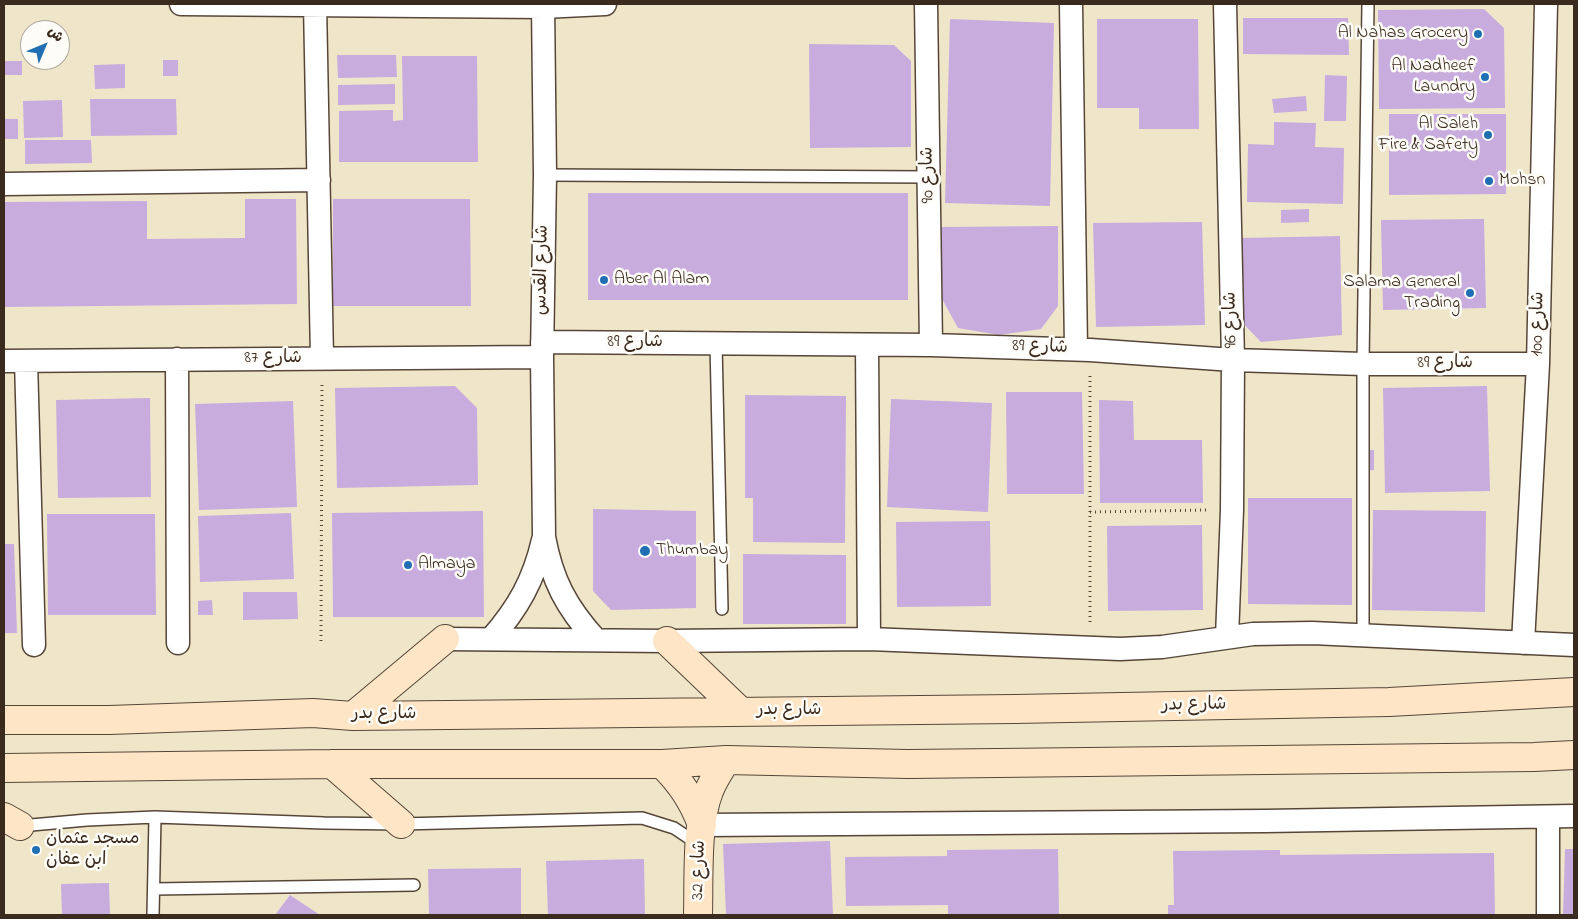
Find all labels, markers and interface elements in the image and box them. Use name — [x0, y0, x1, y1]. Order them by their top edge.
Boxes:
north arrow — [20, 20, 70, 70]
text: ش — [42, 22, 68, 48]
place label: Al Nahas Grocery — [1338, 23, 1468, 45]
marker: Al Nahas Grocery — [1472, 28, 1484, 40]
place label: Al Nadheef Laundry — [1391, 56, 1475, 98]
marker: Al Nadheef Laundry — [1479, 71, 1491, 83]
place label: Al Saleh Fire & Safety — [1378, 114, 1478, 156]
marker: Al Saleh Fire & Safety — [1482, 129, 1494, 141]
street label: شارع 90 — [918, 146, 940, 204]
place label: Mohsn — [1499, 170, 1545, 192]
marker: Mohsn — [1483, 175, 1495, 187]
street label: شارع القدس — [531, 225, 555, 315]
place label: Aber Al Alam — [614, 269, 709, 291]
place label: Salama General Trading — [1343, 272, 1460, 314]
marker: Aber Al Alam — [598, 274, 610, 286]
marker: Salama General Trading — [1464, 287, 1476, 299]
street label: شارع 96 — [1221, 291, 1243, 349]
street label: شارع 100 — [1528, 291, 1550, 357]
street label: شارع 89 — [607, 332, 663, 354]
street label: شارع 89 — [1012, 336, 1068, 360]
street label: شارع 87 — [244, 348, 302, 370]
street label: شارع 89 — [1417, 353, 1473, 375]
place label: Thumbay — [656, 540, 728, 562]
marker: Thumbay — [638, 544, 652, 558]
place label: Almaya — [418, 554, 476, 576]
marker: Almaya — [402, 559, 414, 571]
street label: شارع بدر — [1161, 695, 1227, 717]
street label: شارع بدر — [757, 700, 821, 722]
street label: شارع بدر — [352, 704, 416, 726]
place label: مسجد عثمان ابن عفان — [46, 829, 140, 872]
street label: شارع 32 — [688, 840, 712, 900]
marker: مسجد عثمان ابن عفان — [30, 844, 42, 856]

